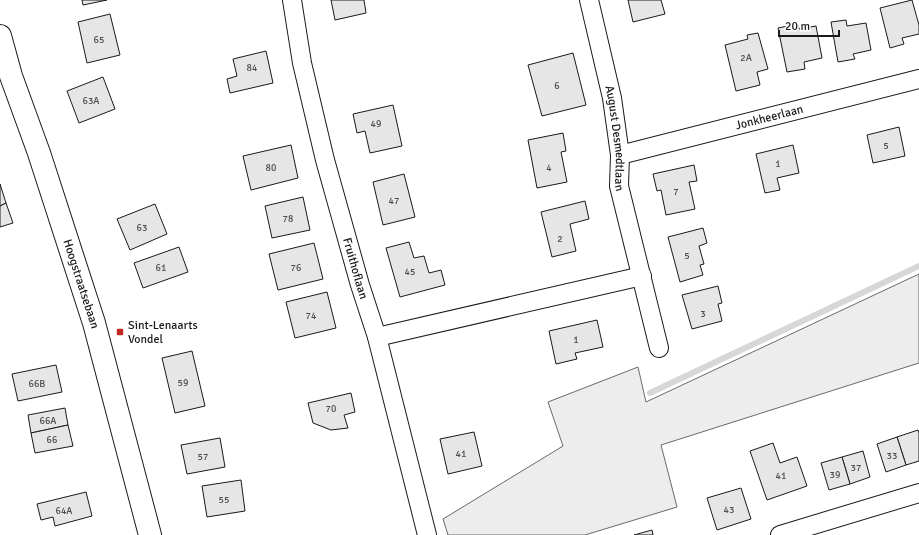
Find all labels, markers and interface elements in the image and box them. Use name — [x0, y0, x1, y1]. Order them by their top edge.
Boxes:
scale bar — [779, 12, 839, 38]
text: 20 m — [785, 19, 810, 34]
house number: 65 — [94, 34, 104, 46]
house number: 2A — [740, 52, 752, 64]
house number: 84 — [247, 62, 258, 74]
house number: 6 — [554, 80, 560, 92]
street label: August Desmedtlaan — [601, 84, 627, 193]
house number: 63A — [83, 95, 99, 107]
street label: Jonkheerlaan — [734, 102, 805, 133]
house number: 49 — [371, 118, 381, 130]
house number: 5 — [883, 140, 889, 152]
house number: 1 — [775, 158, 781, 170]
house number: 80 — [266, 162, 276, 174]
house number: 4 — [546, 162, 552, 174]
house number: 7 — [673, 186, 679, 198]
house number: 47 — [389, 195, 399, 207]
house number: 78 — [283, 213, 293, 225]
house number: 63 — [137, 222, 147, 234]
house number: 2 — [557, 233, 563, 245]
street label: Fruithoflaan — [339, 236, 371, 301]
street label: Hoogstraatsebaan — [59, 237, 102, 330]
house number: 5 — [684, 250, 690, 262]
house number: 61 — [156, 262, 166, 274]
house number: 76 — [291, 262, 301, 274]
house number: 45 — [405, 266, 415, 278]
house number: 3 — [700, 308, 706, 320]
house number: 74 — [306, 310, 317, 322]
place label: Sint-Lenaarts Vondel — [128, 318, 198, 347]
marker: Sint-Lenaarts Vondel — [115, 327, 125, 337]
house number: 1 — [573, 334, 579, 346]
house number: 59 — [178, 377, 188, 389]
house number: 66B — [29, 378, 45, 390]
house number: 70 — [326, 403, 336, 415]
house number: 66A — [40, 415, 56, 427]
house number: 66 — [47, 434, 57, 446]
house number: 41 — [456, 448, 466, 460]
house number: 33 — [887, 450, 897, 462]
house number: 57 — [198, 451, 208, 463]
house number: 37 — [851, 462, 861, 474]
house number: 39 — [830, 469, 840, 481]
house number: 41 — [776, 470, 786, 482]
house number: 55 — [219, 494, 229, 506]
house number: 43 — [724, 504, 734, 516]
house number: 64A — [56, 505, 72, 517]

